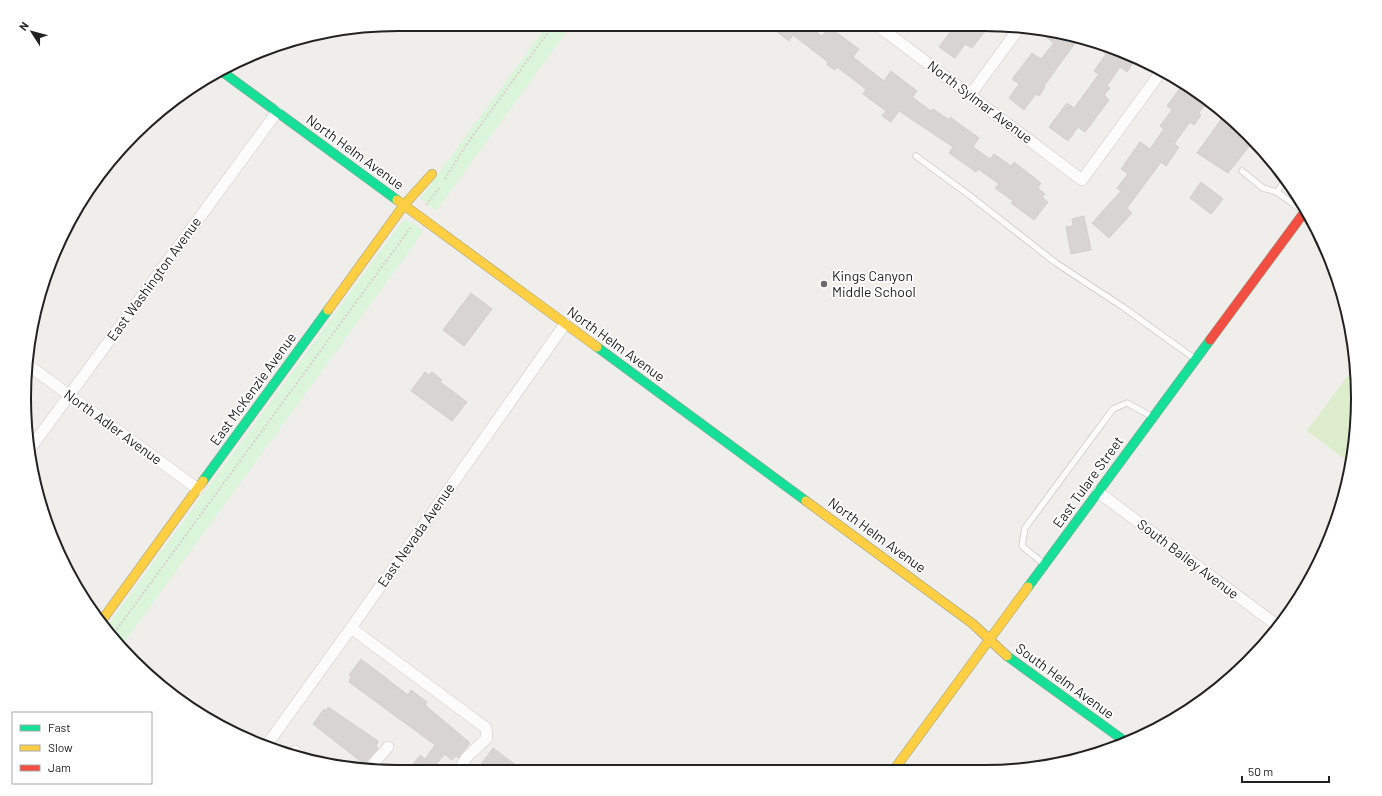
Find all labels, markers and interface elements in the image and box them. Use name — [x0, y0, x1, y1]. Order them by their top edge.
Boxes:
north arrow — [12, 12, 52, 52]
text: N — [16, 19, 31, 33]
street label: North Sylmar Avenue — [925, 57, 1036, 147]
street label: North Helm Avenue — [303, 110, 407, 193]
street label: East Washington Avenue — [103, 213, 204, 344]
place label: Kings Canyon Middle School — [832, 267, 916, 300]
marker: Kings Canyon Middle School — [819, 279, 829, 289]
street label: North Helm Avenue — [564, 302, 668, 385]
street label: East McKenzie Avenue — [206, 329, 299, 448]
street label: North Adler Avenue — [61, 385, 166, 468]
street label: East Tulare Street — [1049, 433, 1127, 531]
street label: East Nevada Avenue — [373, 480, 458, 590]
street label: North Helm Avenue — [825, 493, 929, 576]
street label: South Bailey Avenue — [1134, 515, 1242, 602]
street label: South Helm Avenue — [1013, 639, 1118, 722]
legend — [12, 712, 152, 784]
text: Fast — [48, 720, 71, 734]
text: Slow — [48, 740, 73, 754]
scale bar — [1242, 758, 1329, 784]
text: Jam — [48, 760, 71, 774]
text: 50 m — [1248, 764, 1273, 778]

